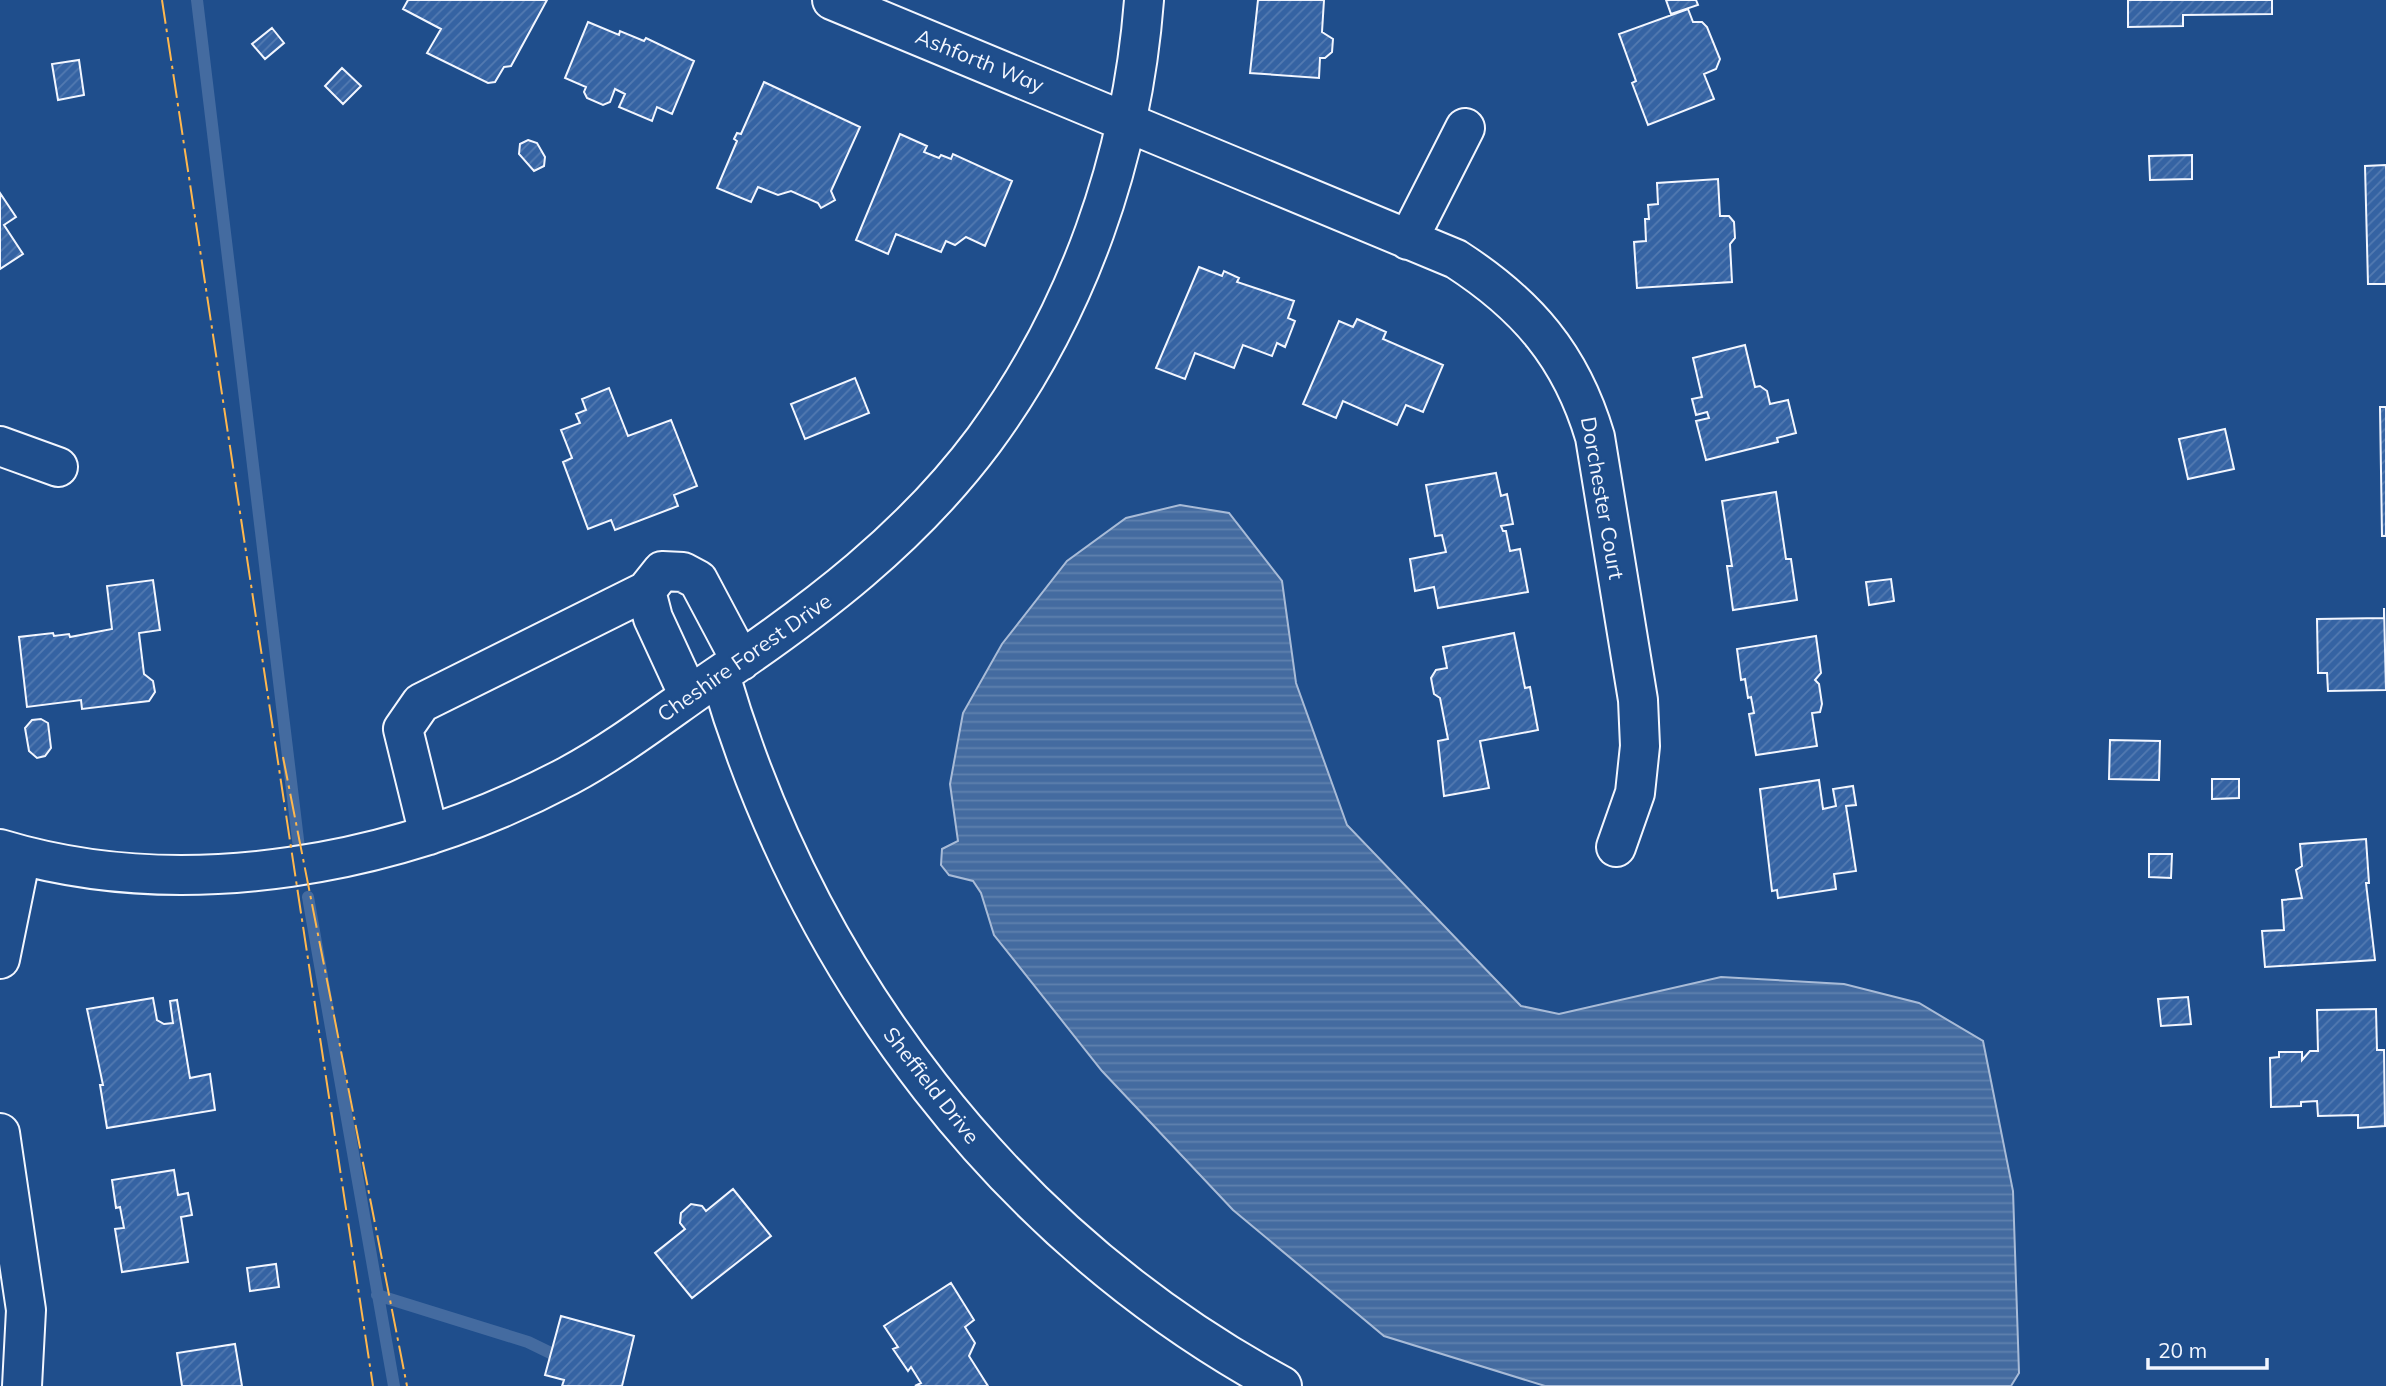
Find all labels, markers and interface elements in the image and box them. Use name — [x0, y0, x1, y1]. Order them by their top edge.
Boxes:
street label: Ashforth Way — [912, 22, 1048, 98]
street label: Dorchester Court — [1576, 415, 1630, 581]
street label: Cheshire Forest Drive — [652, 587, 836, 727]
street label: Sheffield Drive — [878, 1021, 986, 1149]
scale bar — [2148, 1326, 2267, 1370]
text: 20 m — [2158, 1337, 2207, 1363]

